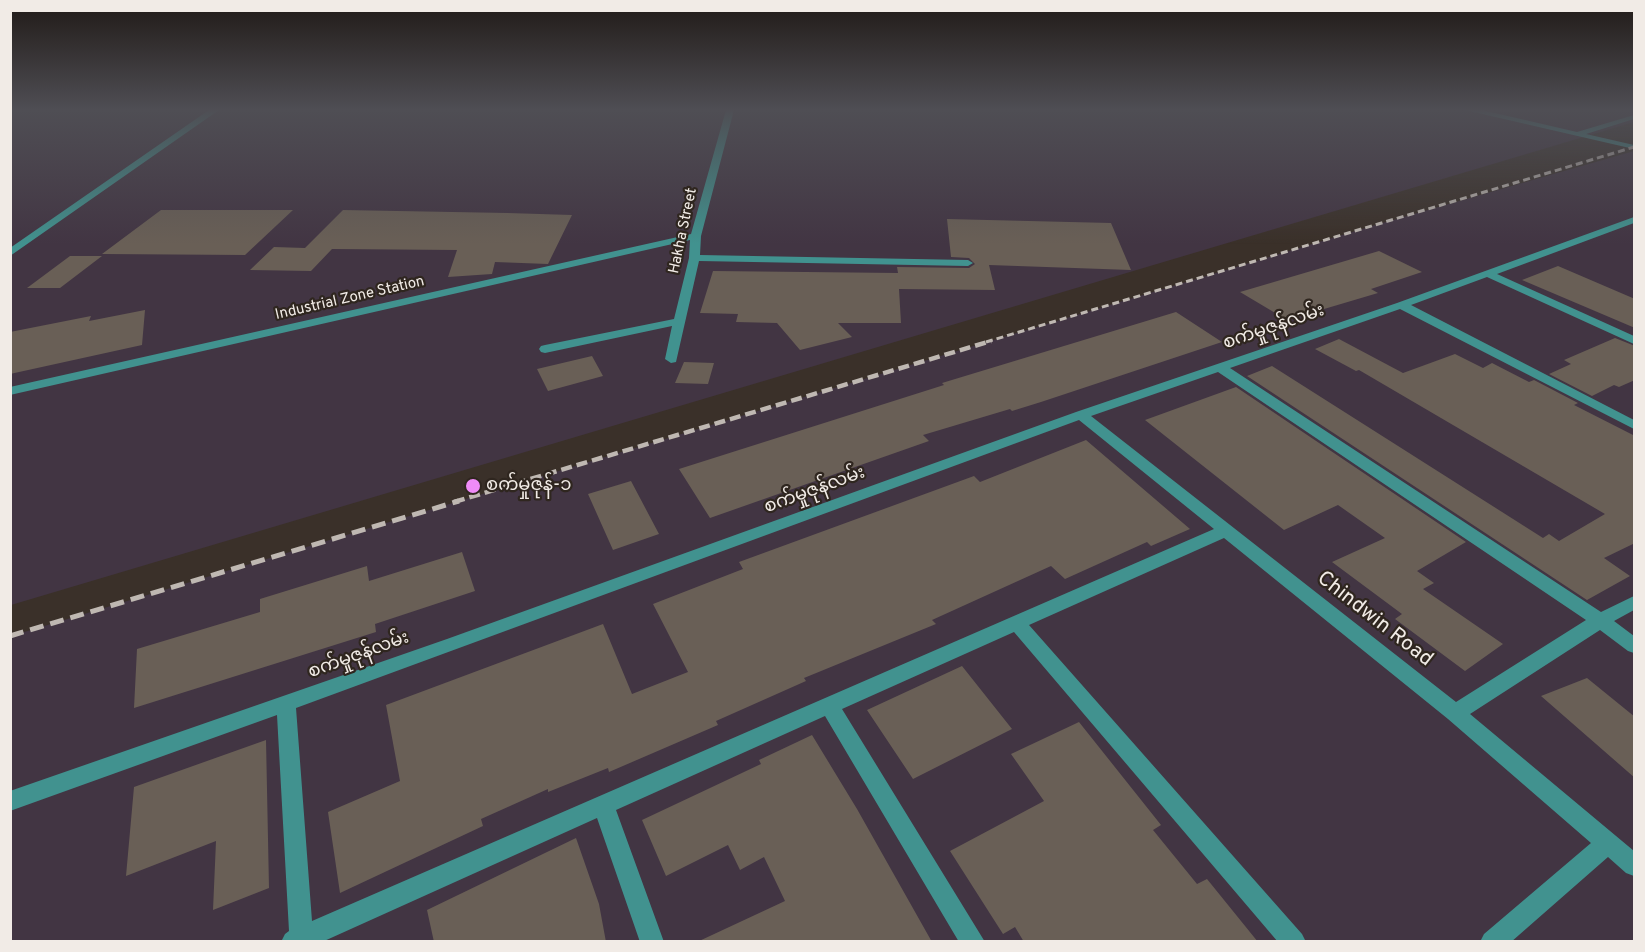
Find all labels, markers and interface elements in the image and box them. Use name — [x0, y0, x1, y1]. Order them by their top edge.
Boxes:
street label: Hakha Street — [666, 187, 702, 275]
street label: Industrial Zone Station — [274, 273, 426, 325]
street label: စက်မှုဇုန်လမ်း — [1220, 301, 1328, 355]
street label: စက်မှုဇုန်လမ်း — [762, 463, 868, 519]
place label: စက်မှုဇုန်-၁ — [486, 475, 571, 497]
marker: စက်မှုဇုန်-၁ — [464, 477, 482, 495]
street label: Chindwin Road — [1311, 567, 1437, 673]
street label: စက်မှုဇုန်လမ်း — [306, 628, 412, 684]

